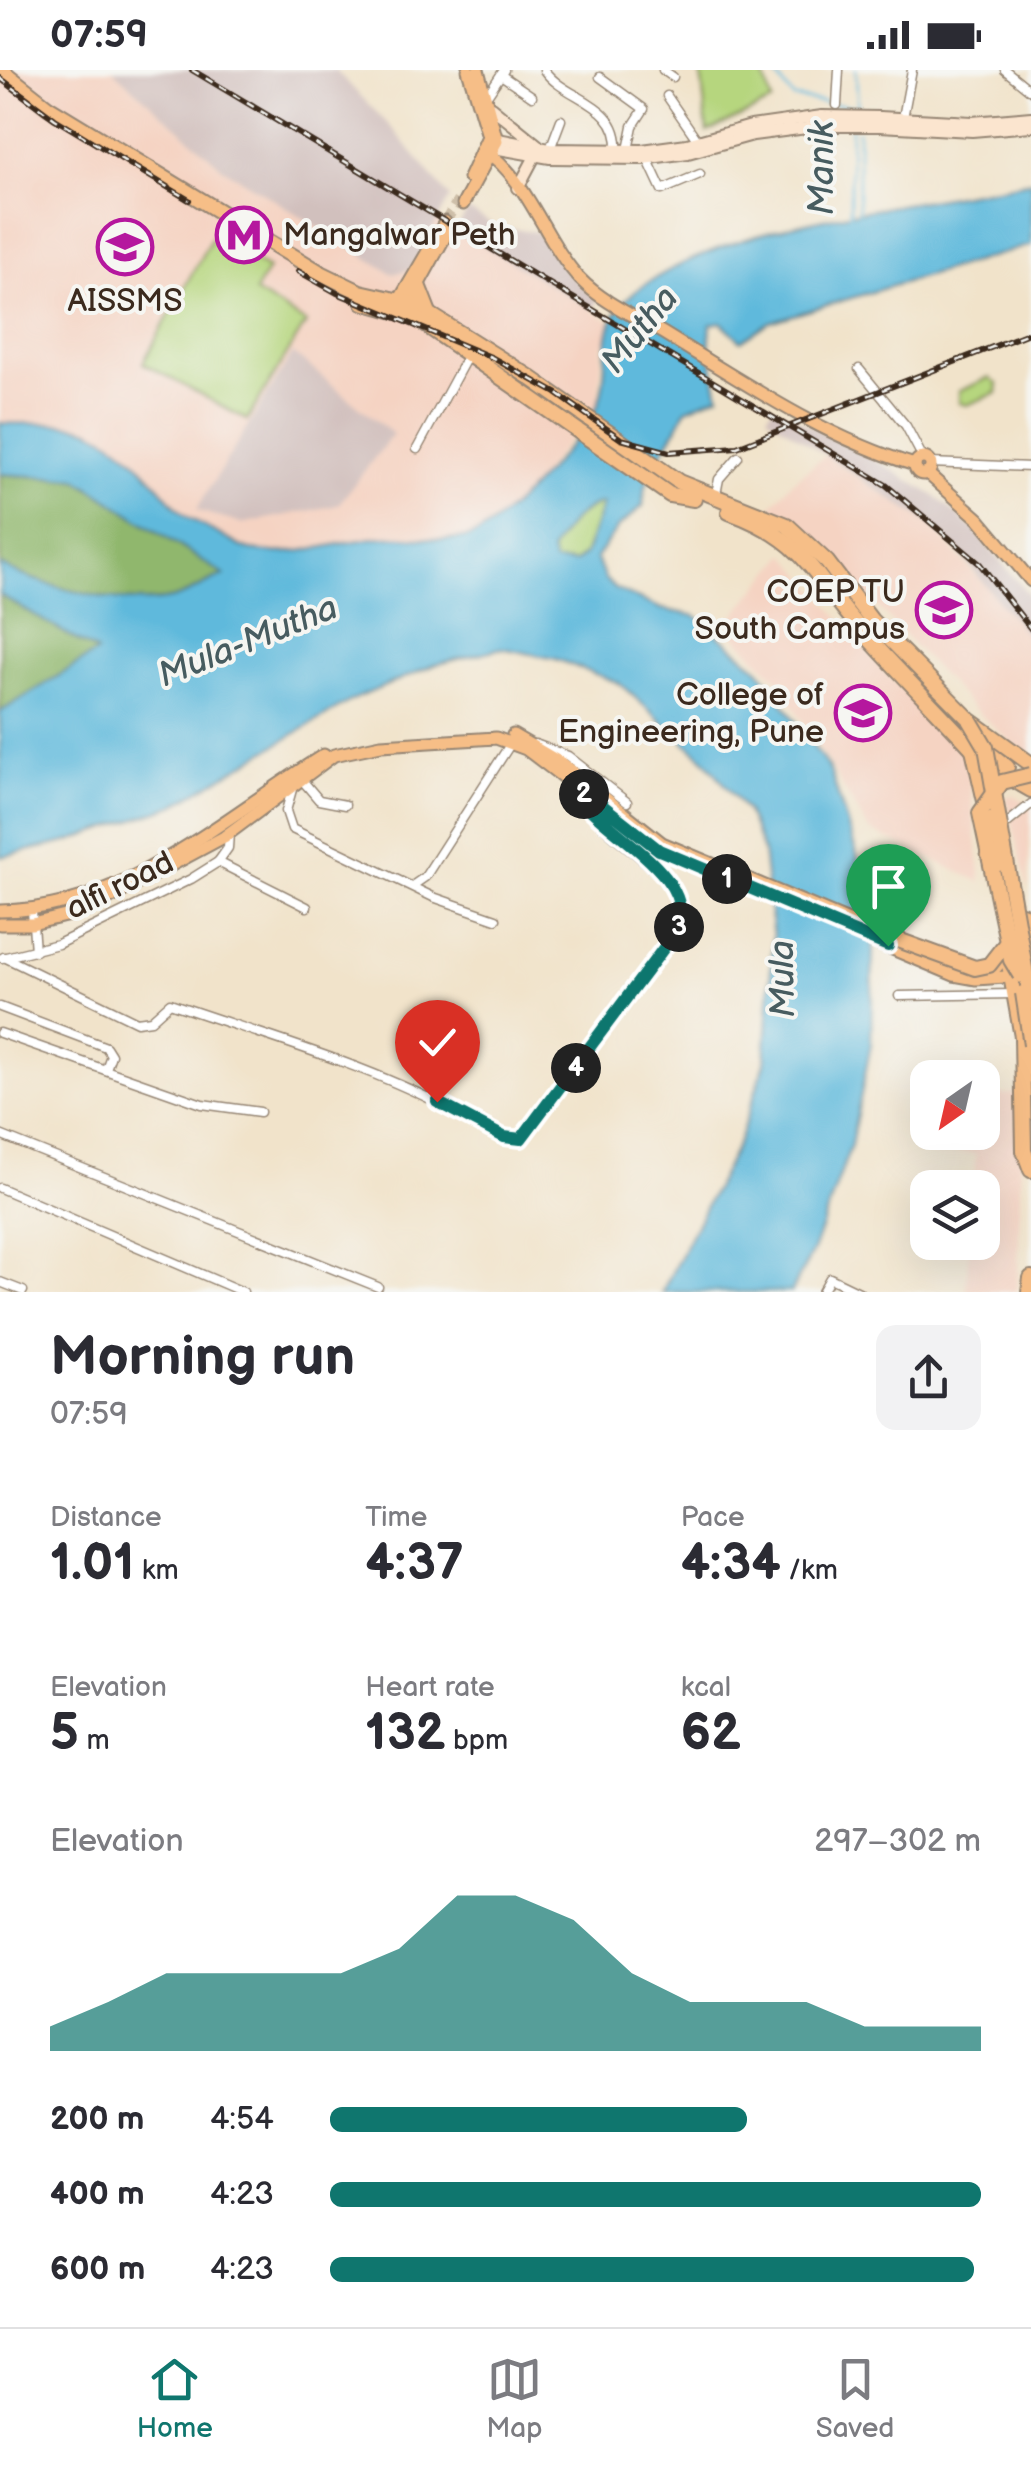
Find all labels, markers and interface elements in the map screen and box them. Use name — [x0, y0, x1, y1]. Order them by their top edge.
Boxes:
text: 07:59 — [50, 13, 148, 58]
water label: Manik — [801, 120, 844, 215]
metro station icon: Mangalwar Peth — [214, 205, 274, 265]
place label: Mangalwar Peth — [283, 216, 515, 255]
school or university icon: AISSMS — [95, 217, 155, 277]
water label: Mutha — [592, 278, 688, 382]
place label: AISSMS — [67, 282, 183, 321]
place label: COEP TU South Campus — [695, 573, 905, 649]
school or university icon: COEP TU South Campus — [914, 580, 974, 640]
water label: Mula-Mutha — [152, 587, 344, 697]
place label: College of Engineering, Pune — [558, 676, 824, 752]
school or university icon: College of Engineering, Pune — [833, 683, 893, 743]
pin: 2 — [559, 769, 609, 819]
text: 2 — [576, 777, 592, 810]
street label: alfi road — [60, 843, 180, 929]
pin — [846, 844, 931, 947]
pin: 1 — [702, 854, 752, 904]
icon: arrive — [861, 859, 916, 914]
text: 1 — [721, 862, 733, 895]
pin: 3 — [654, 902, 704, 952]
text: 3 — [671, 910, 687, 943]
water label: Mula — [761, 940, 805, 1018]
pin — [395, 1000, 480, 1103]
icon: check — [410, 1015, 465, 1070]
pin: 4 — [551, 1043, 601, 1093]
text: 4 — [568, 1051, 584, 1084]
north arrow — [910, 1060, 1000, 1150]
map controls — [910, 1060, 1000, 1260]
button: layers — [910, 1170, 1000, 1260]
text: Morning run — [50, 1324, 355, 1391]
button: share — [876, 1325, 981, 1430]
text: 07:59 — [50, 1395, 128, 1434]
text: Distance — [50, 1501, 162, 1534]
text: Time — [365, 1501, 427, 1534]
text: Pace — [681, 1501, 745, 1534]
text: 1.01 — [50, 1534, 134, 1594]
text: 4:37 — [365, 1534, 464, 1594]
text: 4:34 — [681, 1534, 781, 1594]
text: km — [134, 1554, 179, 1587]
text: /km — [781, 1554, 838, 1587]
text: Elevation — [50, 1671, 167, 1704]
text: Heart rate — [365, 1671, 495, 1704]
text: kcal — [681, 1671, 731, 1704]
text: 5 — [50, 1704, 79, 1764]
text: 132 — [365, 1704, 446, 1764]
text: 62 — [681, 1704, 741, 1764]
text: m — [79, 1724, 110, 1757]
text: bpm — [446, 1724, 508, 1757]
text: Elevation — [50, 1822, 183, 1861]
text: 297–302 m — [814, 1822, 981, 1861]
text: 200 m — [50, 2100, 144, 2139]
text: 4:54 — [210, 2100, 274, 2139]
text: 400 m — [50, 2175, 145, 2214]
text: 4:23 — [210, 2175, 274, 2214]
text: 600 m — [50, 2250, 145, 2289]
text: 4:23 — [210, 2250, 274, 2289]
tab: Home — [137, 2352, 213, 2445]
tab: Map — [486, 2352, 542, 2445]
tab: Saved — [816, 2352, 894, 2445]

